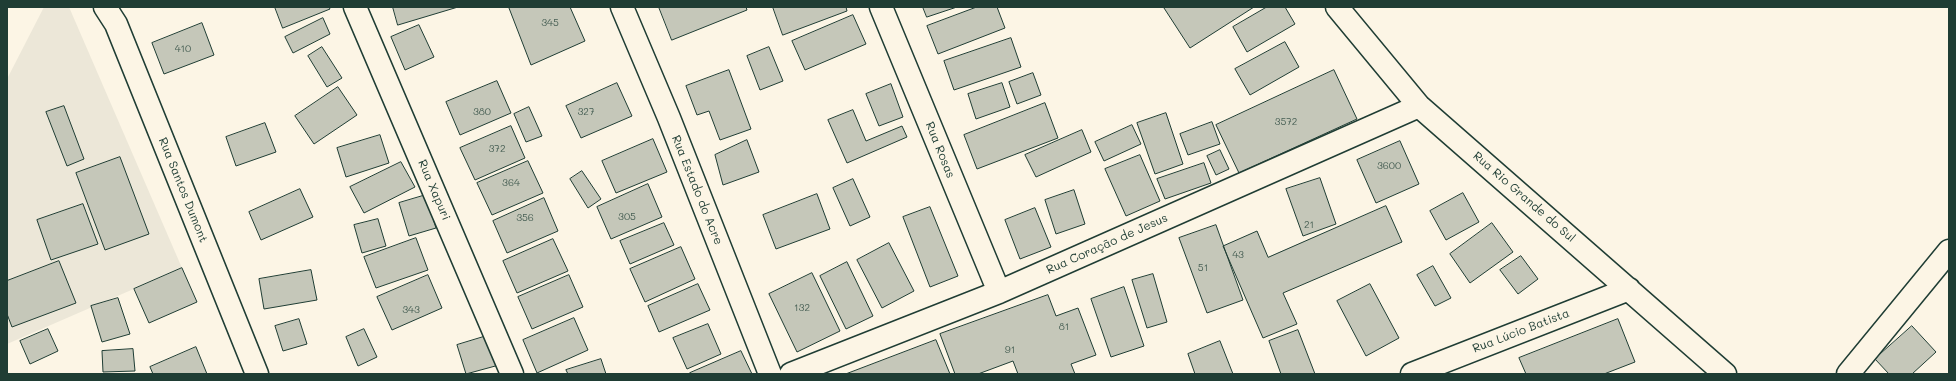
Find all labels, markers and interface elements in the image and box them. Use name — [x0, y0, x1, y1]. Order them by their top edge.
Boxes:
house number: 345 — [541, 17, 559, 29]
house number: 410 — [175, 43, 191, 55]
house number: 380 — [473, 106, 491, 118]
house number: 327 — [578, 106, 594, 118]
house number: 3572 — [1275, 116, 1297, 128]
street label: Rua Rosas — [922, 120, 958, 180]
street label: Rua Estado do Acre — [668, 133, 726, 247]
street label: Rua Santos Dumont — [155, 135, 211, 245]
house number: 372 — [489, 143, 505, 155]
street label: Rua Rio Grande do Sul — [1470, 149, 1578, 245]
street label: Rua Xapuri — [415, 157, 453, 223]
house number: 3600 — [1377, 160, 1401, 172]
house number: 364 — [502, 177, 520, 189]
house number: 305 — [618, 211, 636, 223]
street label: Rua Coração de Jesus — [1044, 211, 1170, 277]
house number: 356 — [516, 212, 534, 224]
house number: 21 — [1304, 219, 1314, 231]
house number: 43 — [1232, 249, 1244, 261]
house number: 51 — [1198, 262, 1208, 274]
house number: 132 — [794, 302, 810, 314]
house number: 343 — [402, 304, 420, 316]
street label: Rua Lúcio Batista — [1471, 306, 1571, 356]
house number: 81 — [1059, 321, 1069, 333]
house number: 91 — [1005, 344, 1015, 356]

